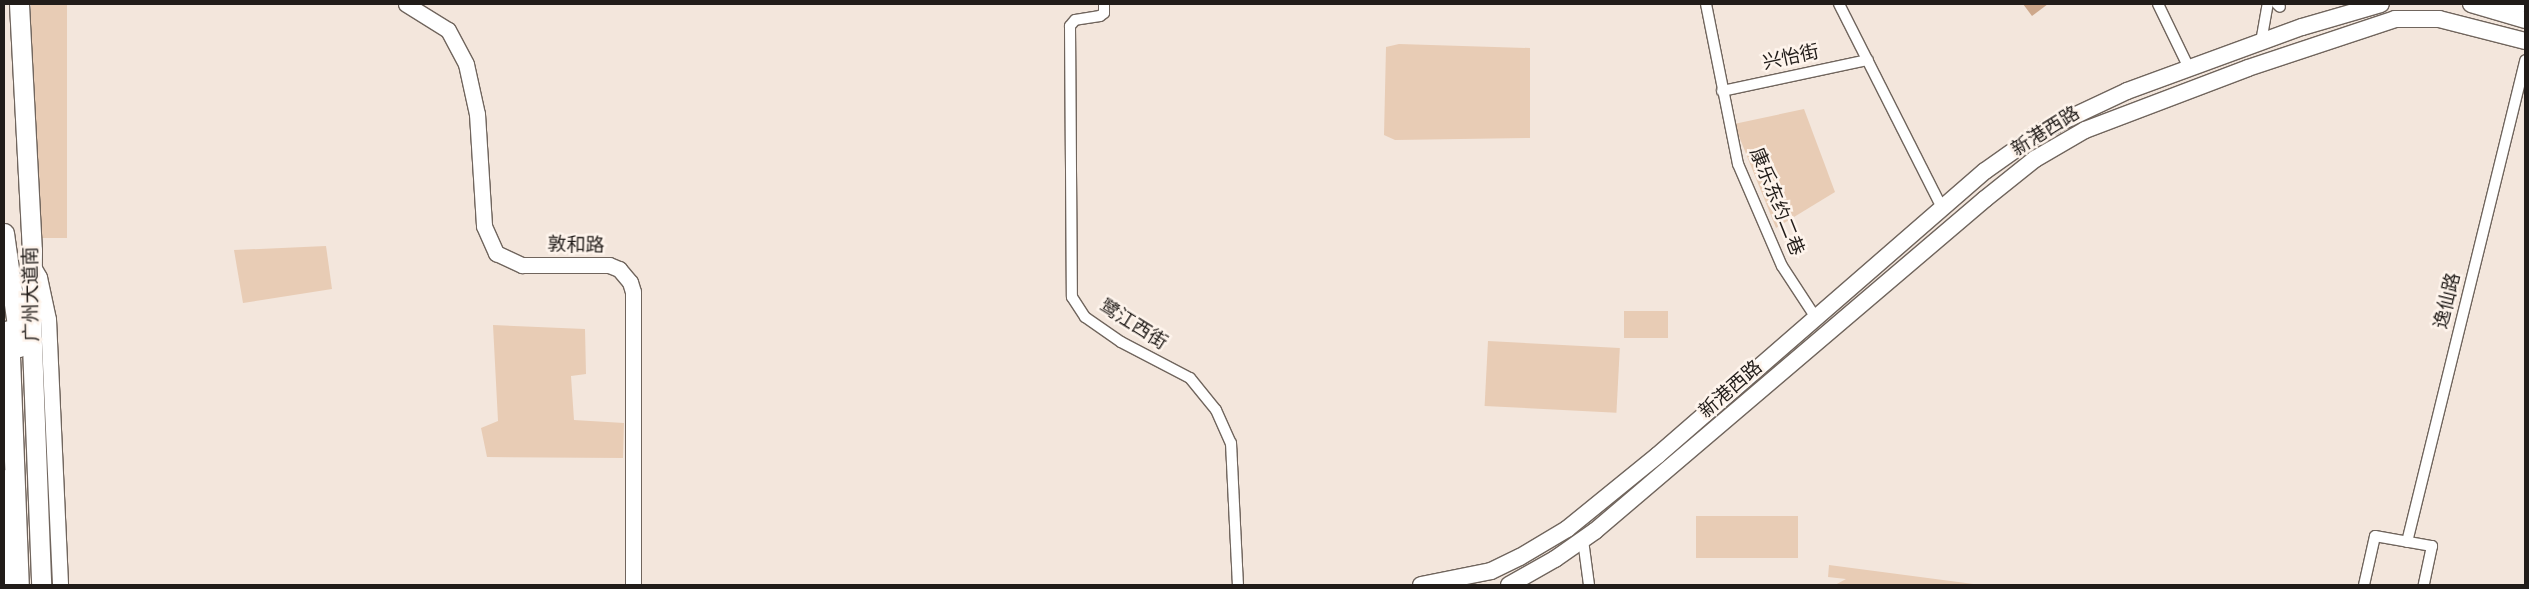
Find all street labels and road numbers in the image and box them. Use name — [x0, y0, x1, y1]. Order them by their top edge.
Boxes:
street label: 兴怡街 — [1761, 41, 1821, 75]
street label: 新港西路 — [2008, 102, 2084, 162]
street label: 康乐东约二巷 — [1744, 145, 1808, 259]
street label: 敦和路 — [547, 234, 605, 258]
street label: 广州大道南 — [20, 246, 44, 342]
street label: 逸仙路 — [2430, 271, 2466, 331]
street label: 鹭江西街 — [1095, 295, 1171, 355]
street label: 新港西路 — [1695, 356, 1767, 424]

